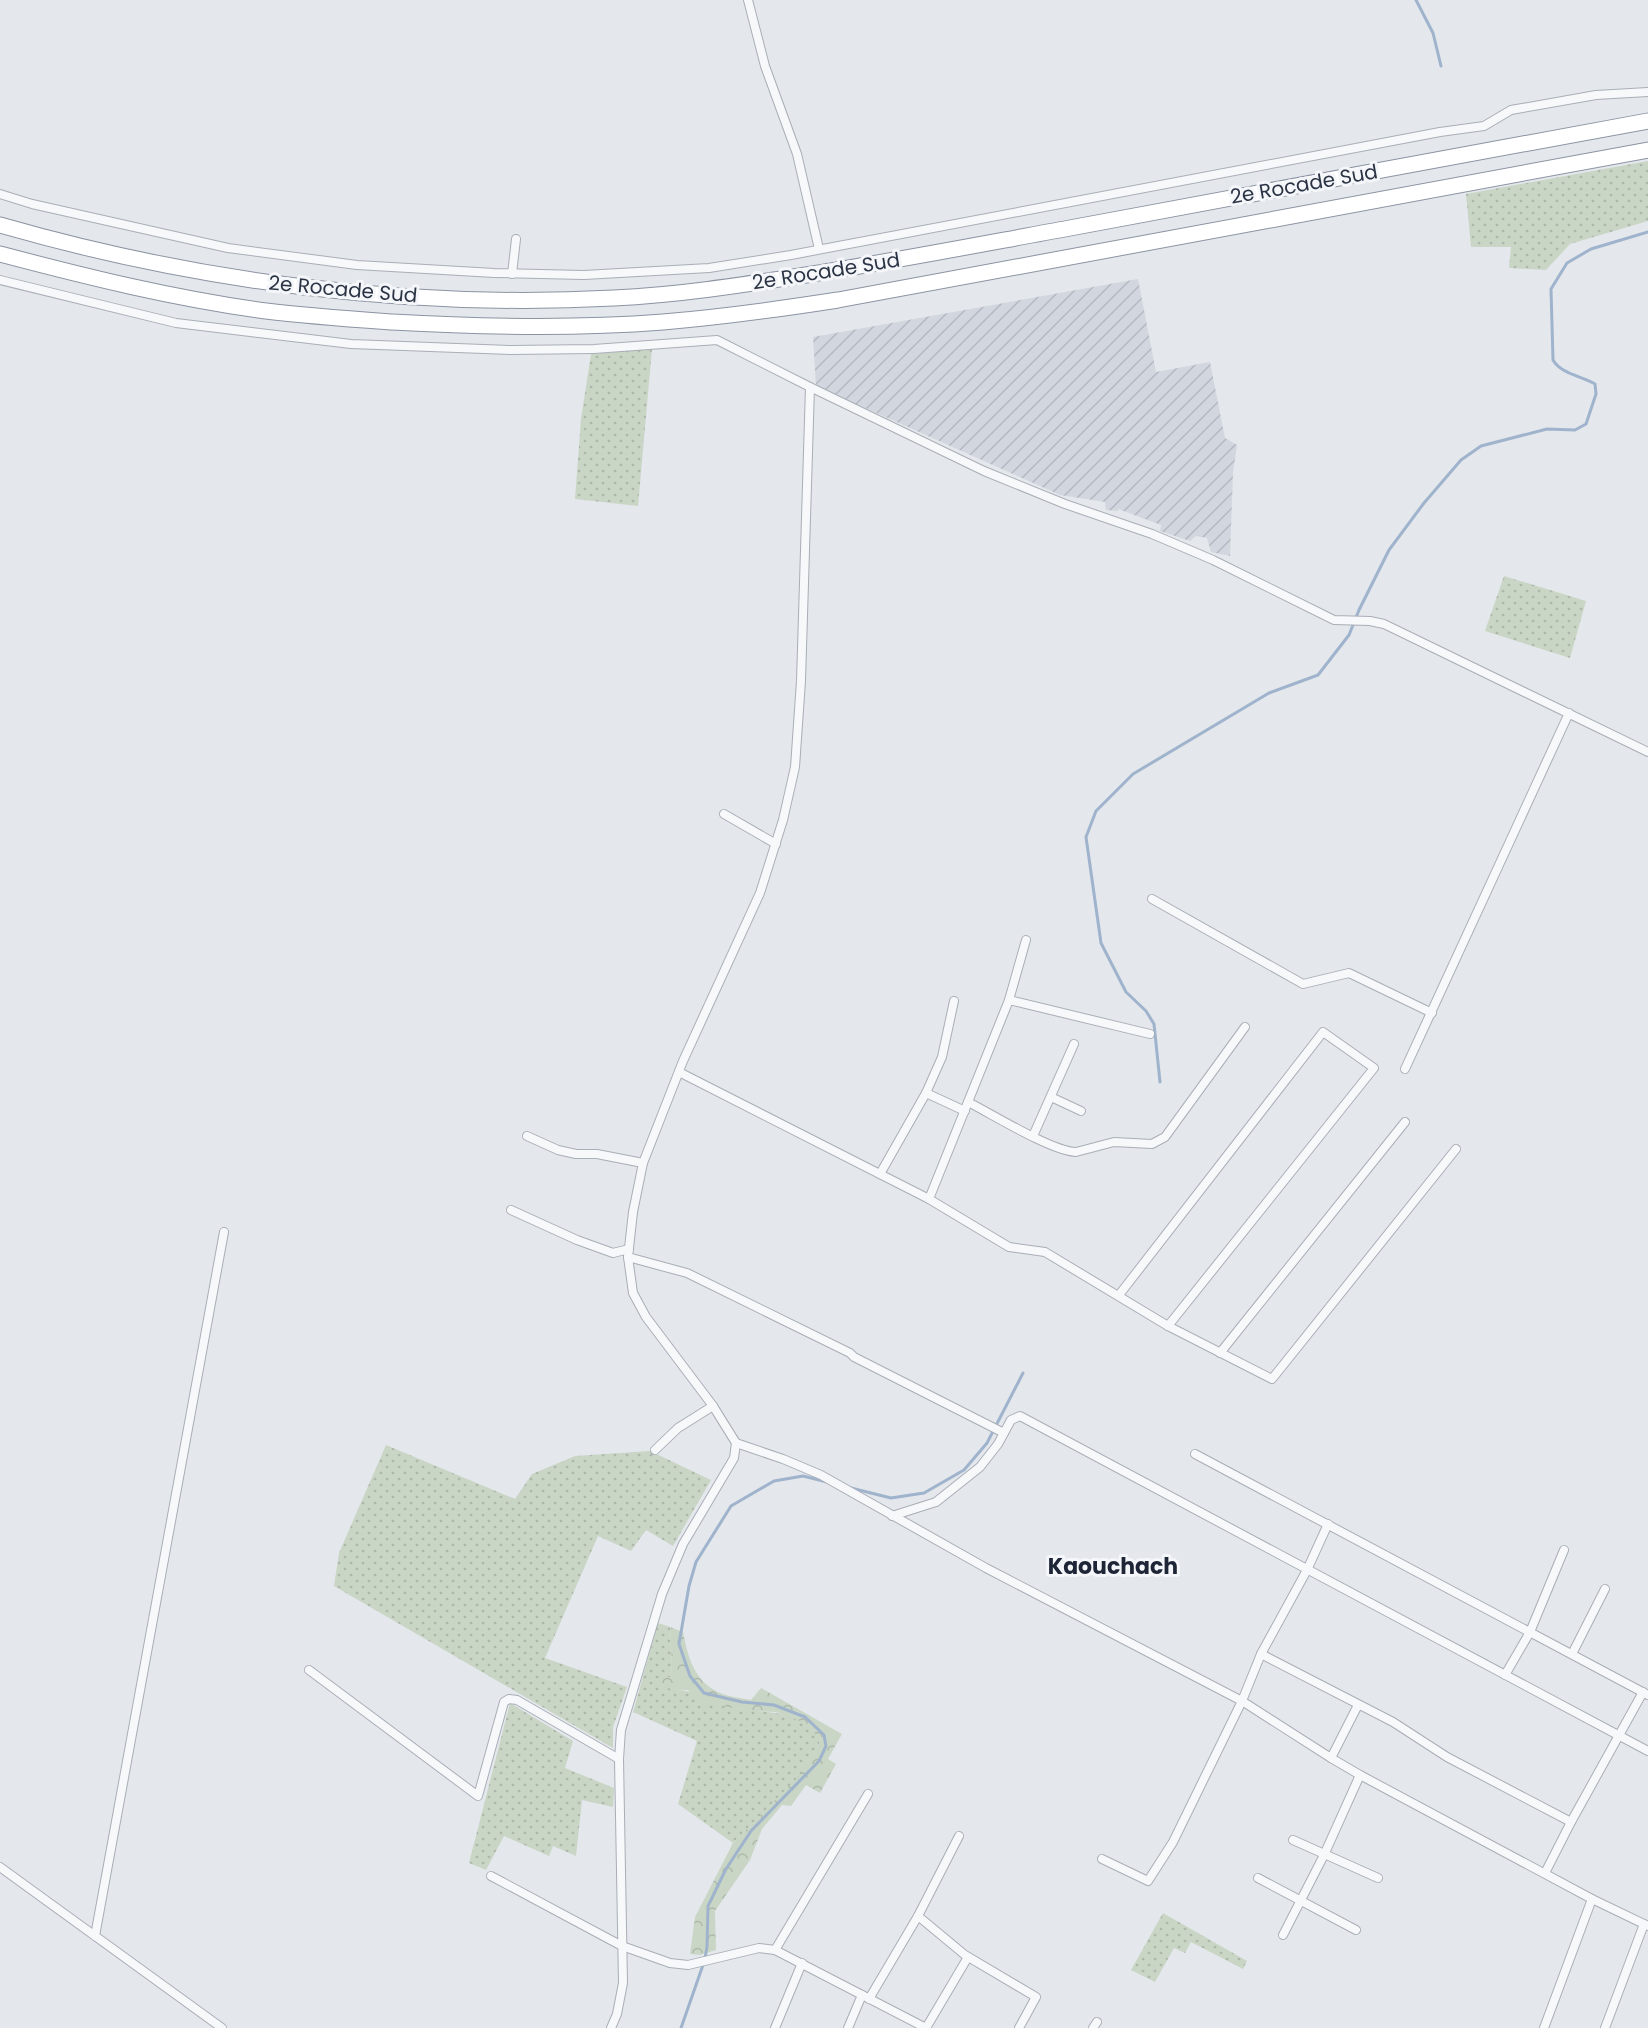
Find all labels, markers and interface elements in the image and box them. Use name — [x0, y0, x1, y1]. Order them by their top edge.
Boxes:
street label: 2e Rocade Sud — [1228, 157, 1380, 211]
street label: 2e Rocade Sud — [750, 246, 902, 296]
street label: 2e Rocade Sud — [267, 269, 419, 309]
district label: Kaouchach — [1048, 1551, 1178, 1582]

